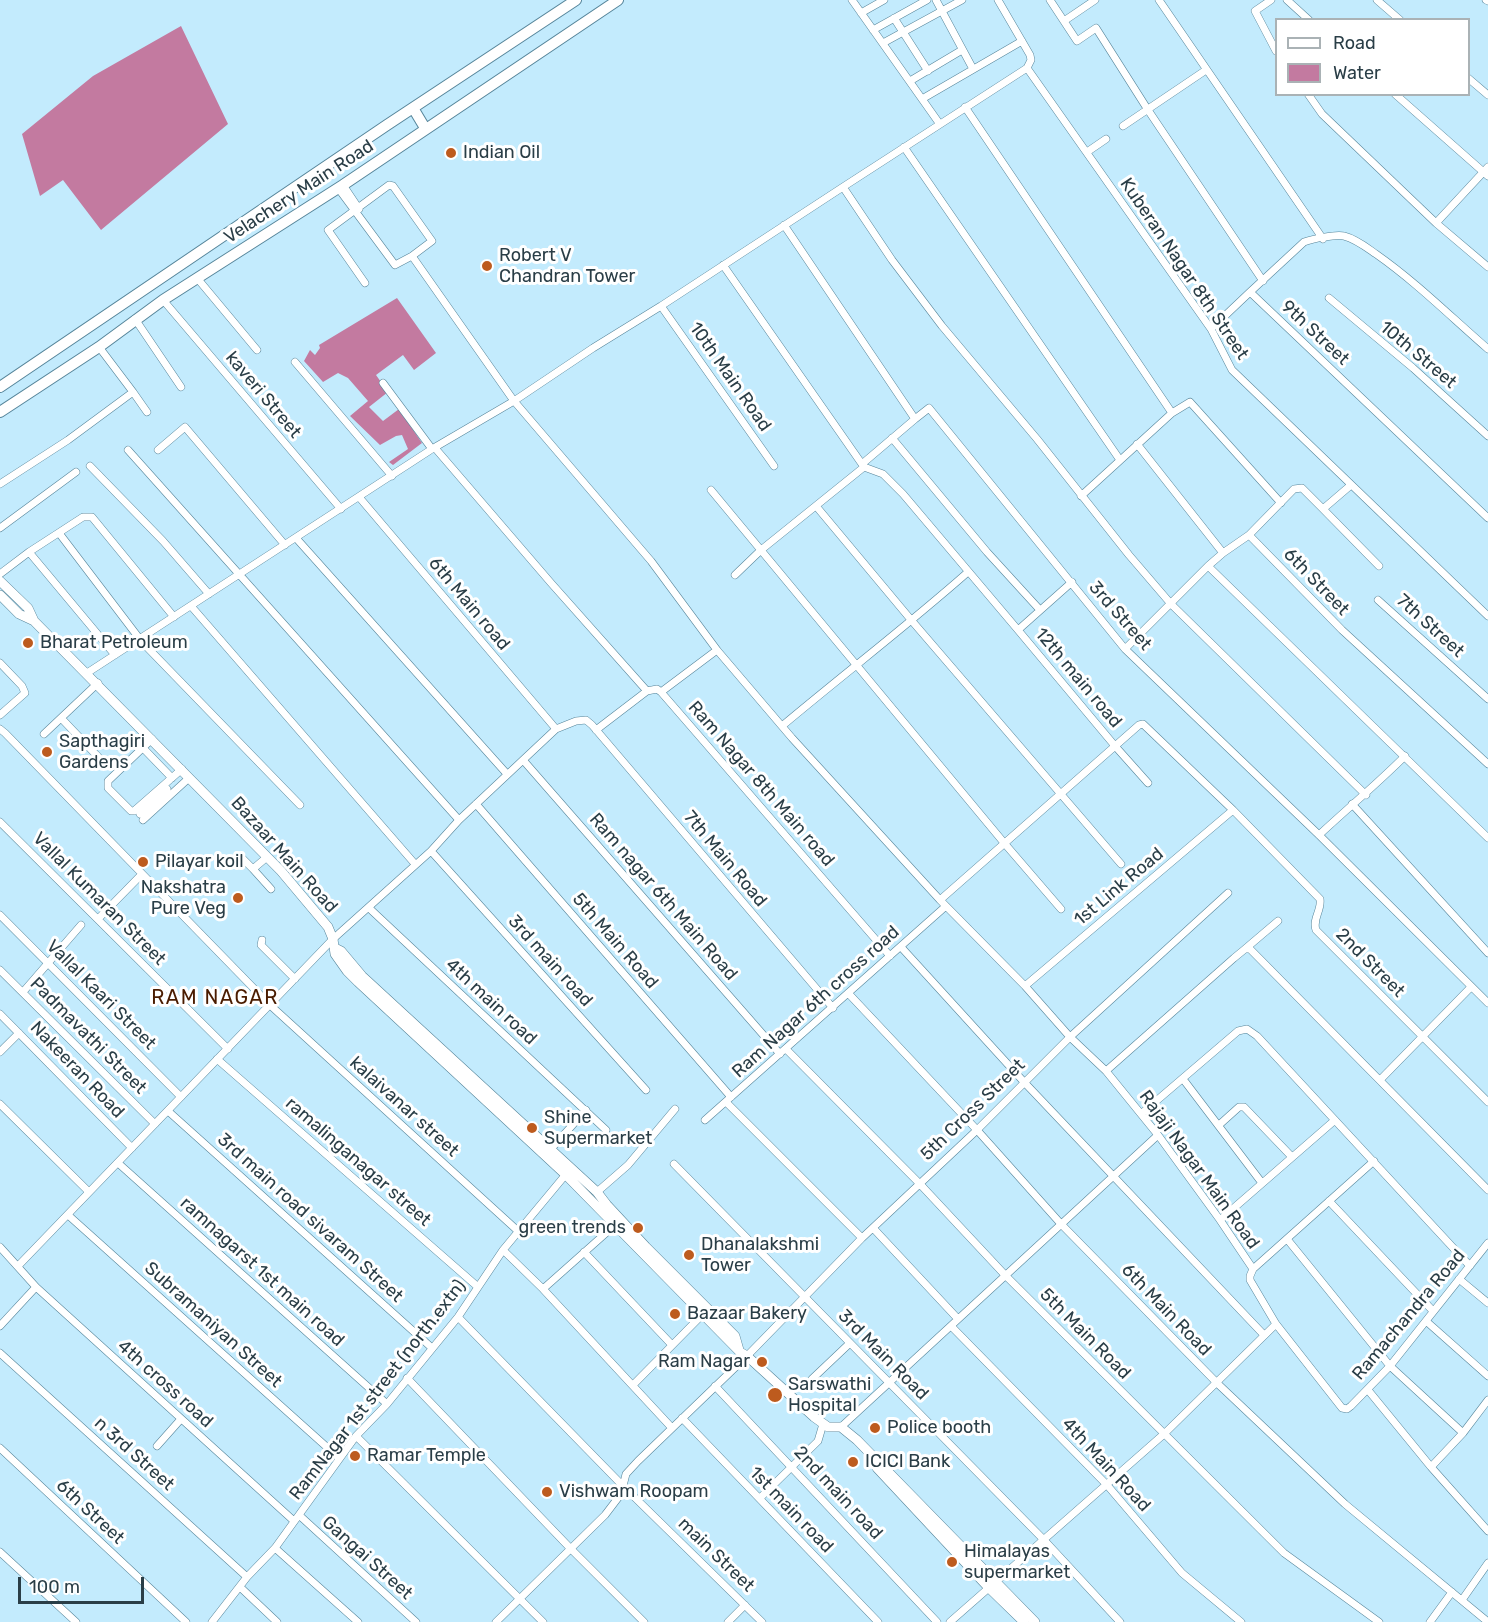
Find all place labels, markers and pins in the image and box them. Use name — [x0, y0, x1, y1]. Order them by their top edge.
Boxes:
place label: Indian Oil — [463, 142, 540, 164]
marker: Indian Oil — [444, 146, 458, 160]
place label: Robert V Chandran Tower — [499, 245, 635, 288]
marker: Robert V Chandran Tower — [480, 259, 494, 273]
place label: Bharat Petroleum — [40, 632, 188, 654]
marker: Bharat Petroleum — [21, 636, 35, 650]
place label: Sapthagiri Gardens — [59, 731, 145, 774]
marker: Sapthagiri Gardens — [40, 745, 54, 759]
place label: Pilayar koil — [155, 851, 244, 873]
marker: Pilayar koil — [136, 855, 150, 869]
place label: Nakshatra Pure Veg — [141, 877, 226, 920]
marker: Nakshatra Pure Veg — [231, 891, 245, 905]
place label: Shine Supermarket — [544, 1107, 652, 1150]
marker: Shine Supermarket — [525, 1121, 539, 1135]
place label: green trends — [519, 1217, 626, 1239]
marker: green trends — [631, 1221, 645, 1235]
place label: Dhanalakshmi Tower — [701, 1234, 819, 1276]
marker: Dhanalakshmi Tower — [682, 1248, 696, 1262]
place label: Bazaar Bakery — [687, 1303, 807, 1325]
marker: Bazaar Bakery — [668, 1307, 682, 1321]
place label: Ram Nagar — [658, 1351, 750, 1373]
marker: Ram Nagar — [755, 1355, 769, 1369]
place label: Sarswathi Hospital — [788, 1374, 871, 1416]
marker: Sarswathi Hospital — [766, 1386, 784, 1404]
place label: Police booth — [887, 1417, 991, 1439]
marker: Police booth — [868, 1421, 882, 1435]
place label: Ramar Temple — [367, 1445, 486, 1467]
marker: Ramar Temple — [348, 1449, 362, 1463]
place label: ICICI Bank — [865, 1451, 950, 1473]
marker: ICICI Bank — [846, 1455, 860, 1469]
place label: Vishwam Roopam — [559, 1481, 709, 1503]
marker: Vishwam Roopam — [540, 1485, 554, 1499]
place label: Himalayas supermarket — [964, 1541, 1070, 1584]
marker: Himalayas supermarket — [945, 1555, 959, 1569]

